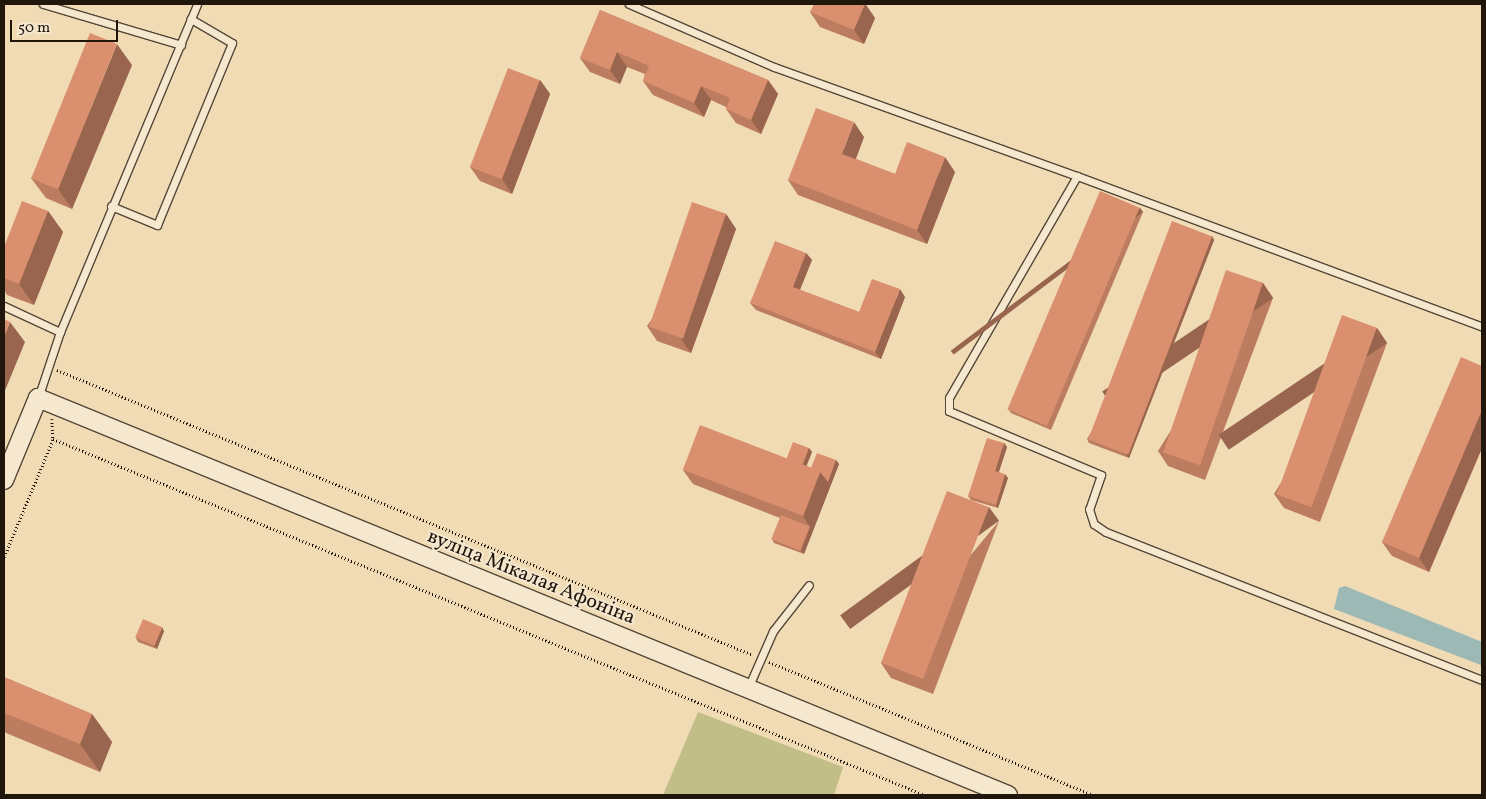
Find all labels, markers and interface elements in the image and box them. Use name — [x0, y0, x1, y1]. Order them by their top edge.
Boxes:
scale bar — [12, 10, 120, 42]
text: 50 m — [18, 18, 50, 39]
street label: вуліца Мікалая Афоніна — [424, 525, 638, 631]

